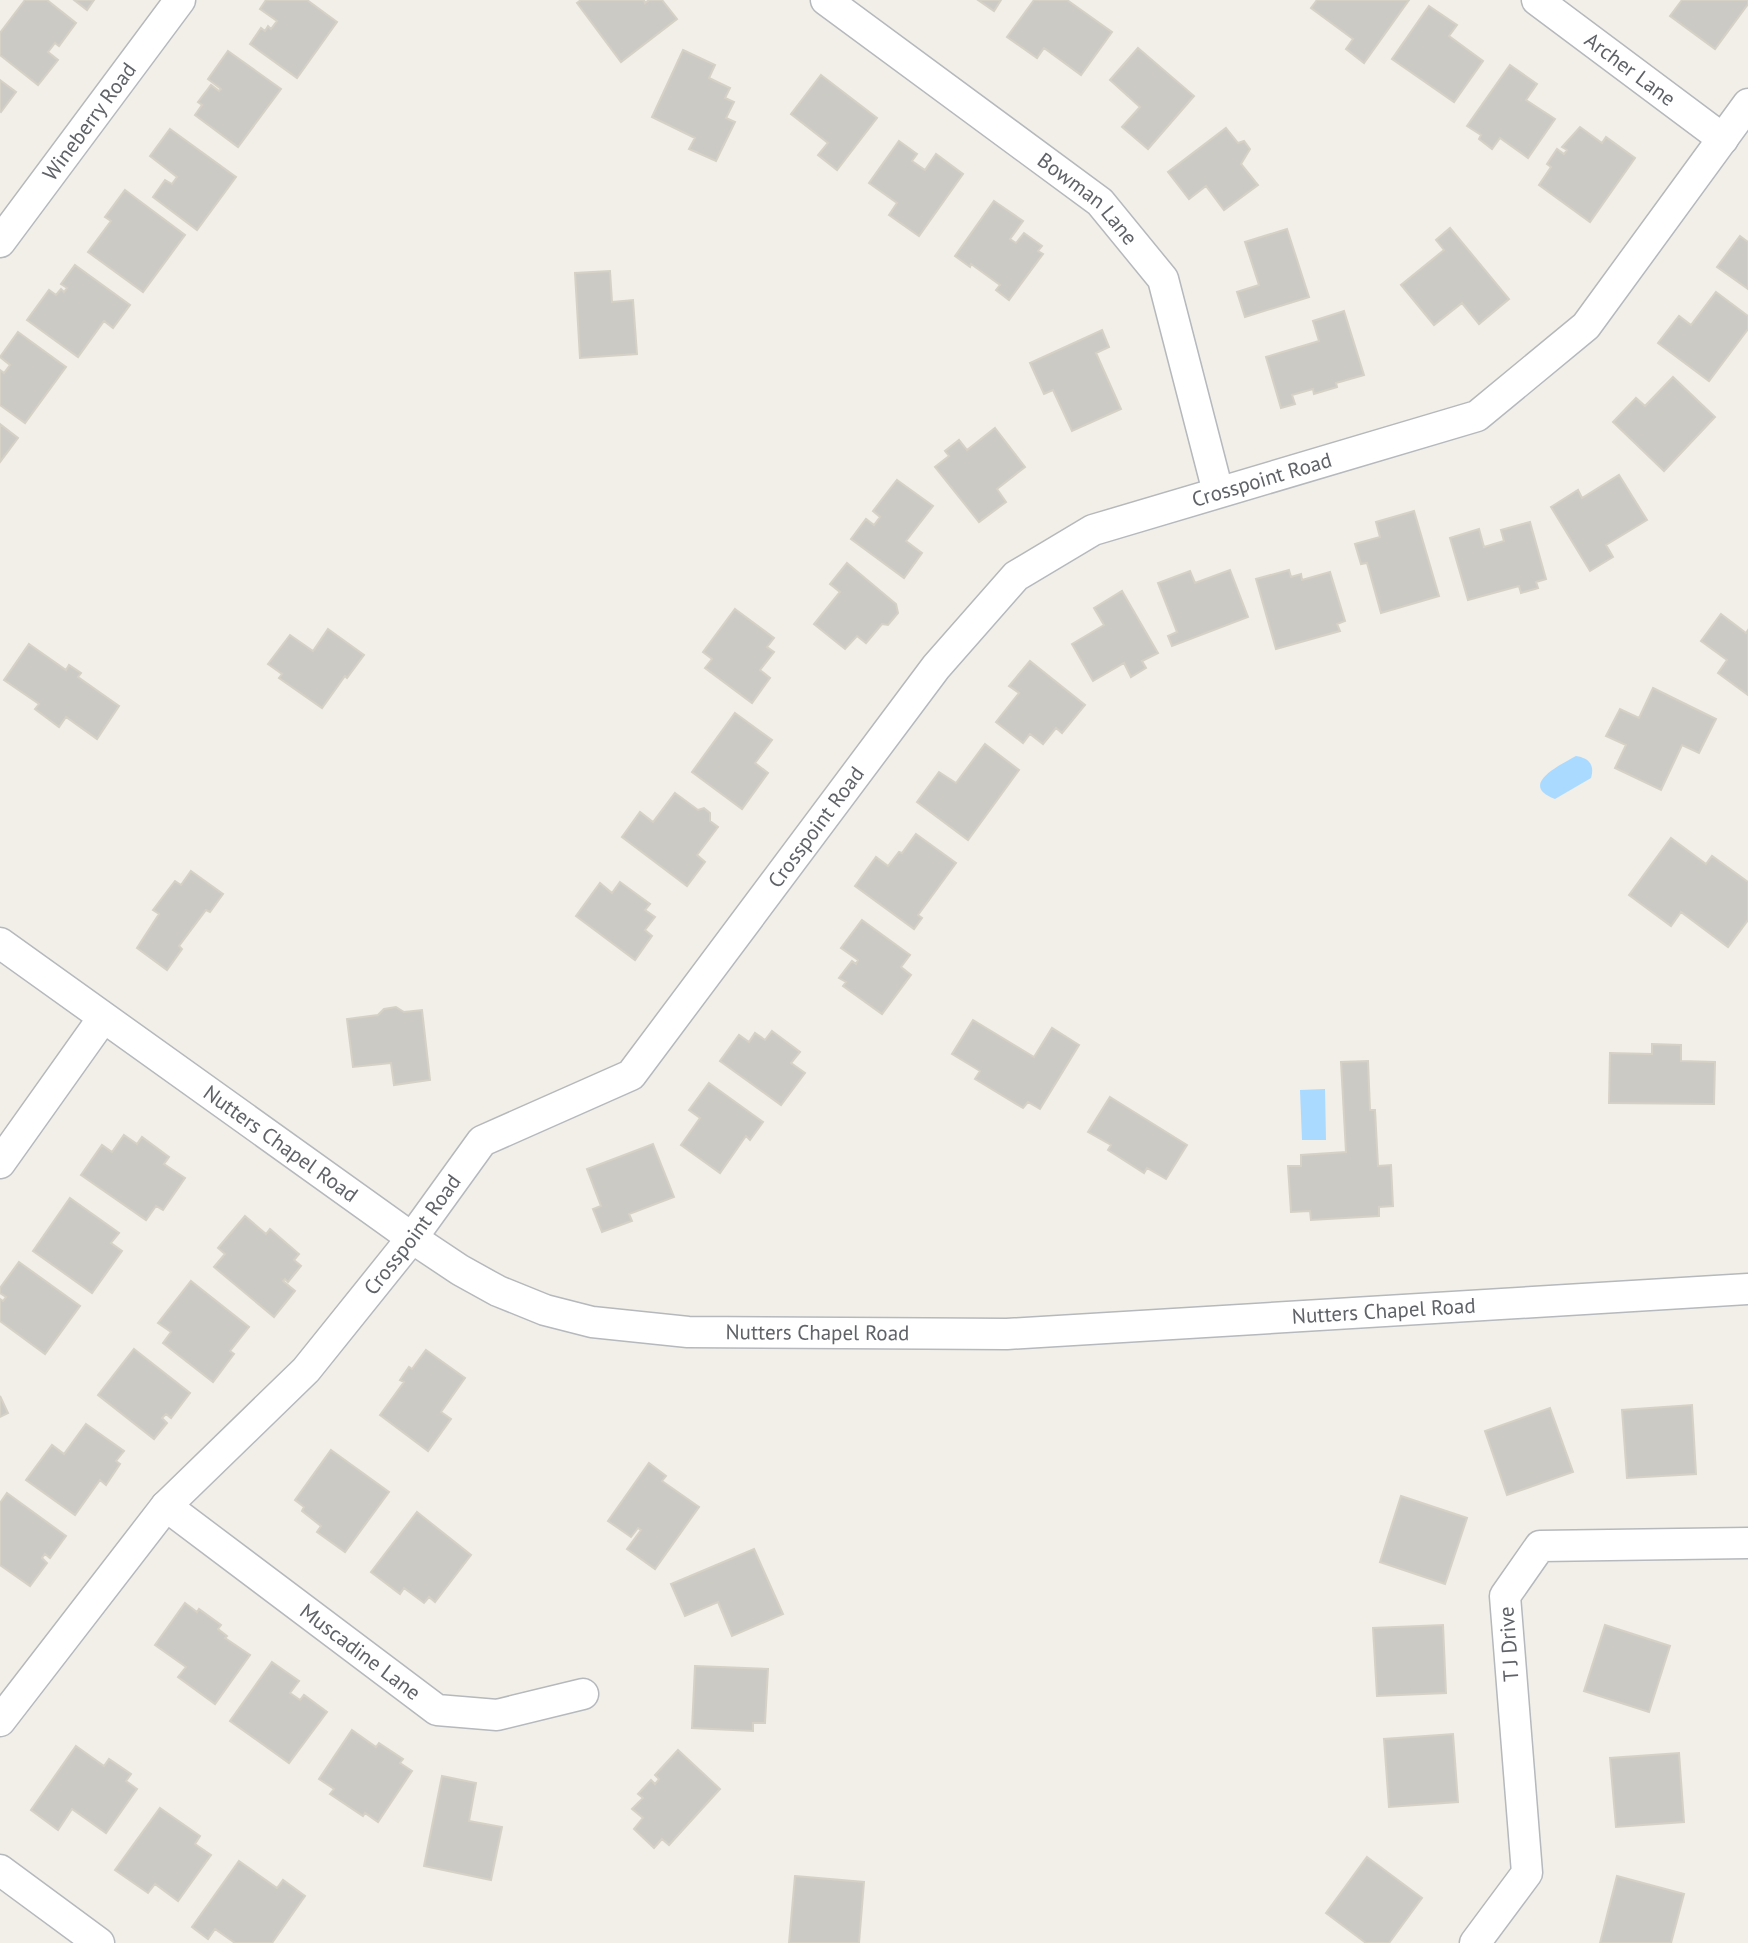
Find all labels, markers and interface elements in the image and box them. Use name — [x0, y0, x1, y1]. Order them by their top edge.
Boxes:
street label: Archer Lane — [1579, 26, 1681, 112]
street label: Wineberry Road — [36, 57, 142, 186]
street label: Bowman Lane — [1032, 146, 1144, 250]
street label: Crosspoint Road — [1188, 446, 1335, 513]
street label: Crosspoint Road — [762, 761, 870, 893]
street label: Nutters Chapel Road — [198, 1079, 363, 1208]
street label: Crosspoint Road — [358, 1169, 467, 1300]
street label: Nutters Chapel Road — [1291, 1292, 1476, 1330]
street label: Nutters Chapel Road — [725, 1318, 910, 1346]
street label: Muscadine Lane — [295, 1598, 426, 1706]
street label: T J Drive — [1492, 1606, 1525, 1682]

